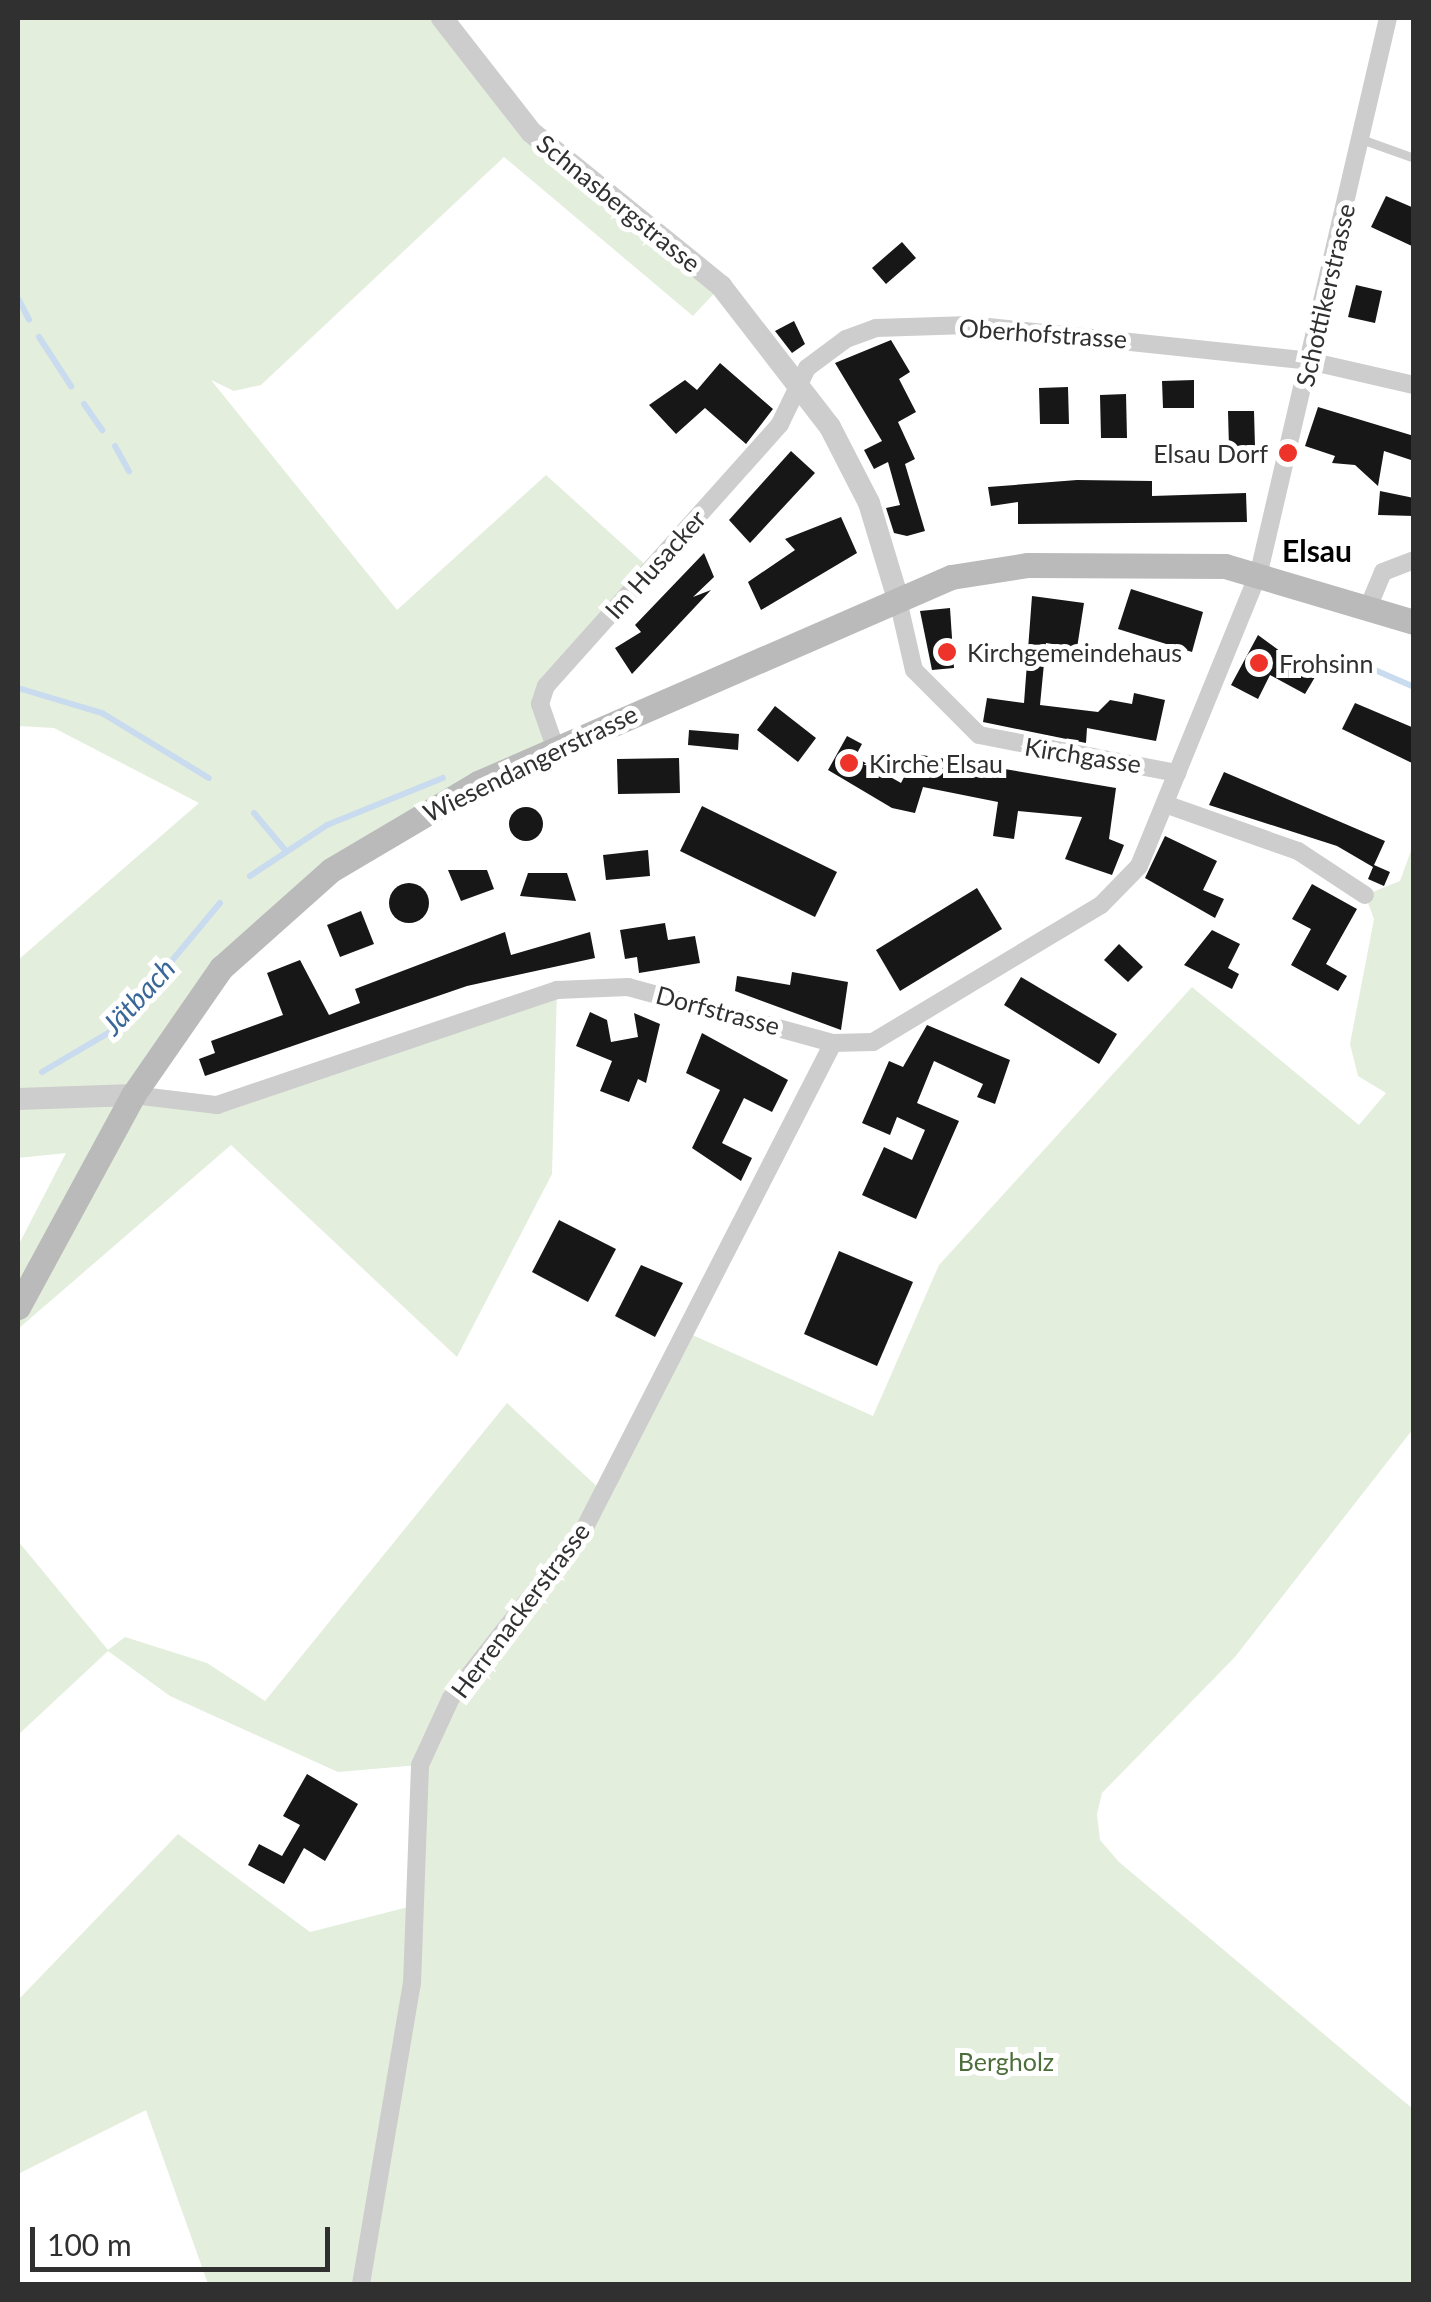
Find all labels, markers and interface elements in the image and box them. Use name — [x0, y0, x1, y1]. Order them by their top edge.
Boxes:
street label: Schnasbergstrasse — [531, 128, 707, 278]
street label: Schottikerstrasse — [1289, 201, 1361, 389]
street label: Oberhofstrasse — [958, 312, 1128, 354]
place label: Elsau Dorf — [1153, 438, 1268, 468]
marker: Elsau Dorf — [1277, 442, 1299, 464]
street label: Im Husacker — [598, 503, 712, 625]
district label: Elsau — [1282, 532, 1352, 568]
place label: Kirchgemeindehaus — [967, 637, 1182, 667]
marker: Kirchgemeindehaus — [936, 641, 958, 663]
place label: Frohsinn — [1279, 648, 1373, 678]
marker: Frohsinn — [1248, 652, 1270, 674]
street label: Wiesendangerstrasse — [418, 698, 642, 828]
street label: Kirchgasse — [1023, 731, 1143, 779]
place label: Kirche Elsau — [869, 748, 1003, 778]
marker: Kirche Elsau — [838, 752, 860, 774]
water label: Jätbach — [94, 951, 182, 1041]
street label: Dorfstrasse — [653, 979, 783, 1041]
street label: Herrenackerstrasse — [444, 1517, 596, 1703]
park label: Bergholz — [958, 2046, 1054, 2076]
scale bar — [35, 2207, 335, 2269]
text: 100 m — [47, 2226, 132, 2262]

